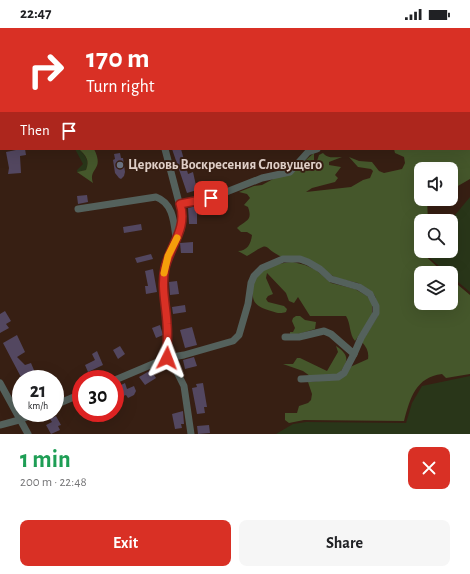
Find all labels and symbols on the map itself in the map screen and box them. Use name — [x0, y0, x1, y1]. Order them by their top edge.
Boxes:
place label: Церковь Воскресения Словущего — [128, 158, 322, 172]
marker: Церковь Воскресения Словущего — [115, 160, 125, 170]
pin — [194, 181, 228, 215]
position arrow — [146, 337, 188, 379]
speed limit sign: 30 — [72, 370, 124, 422]

